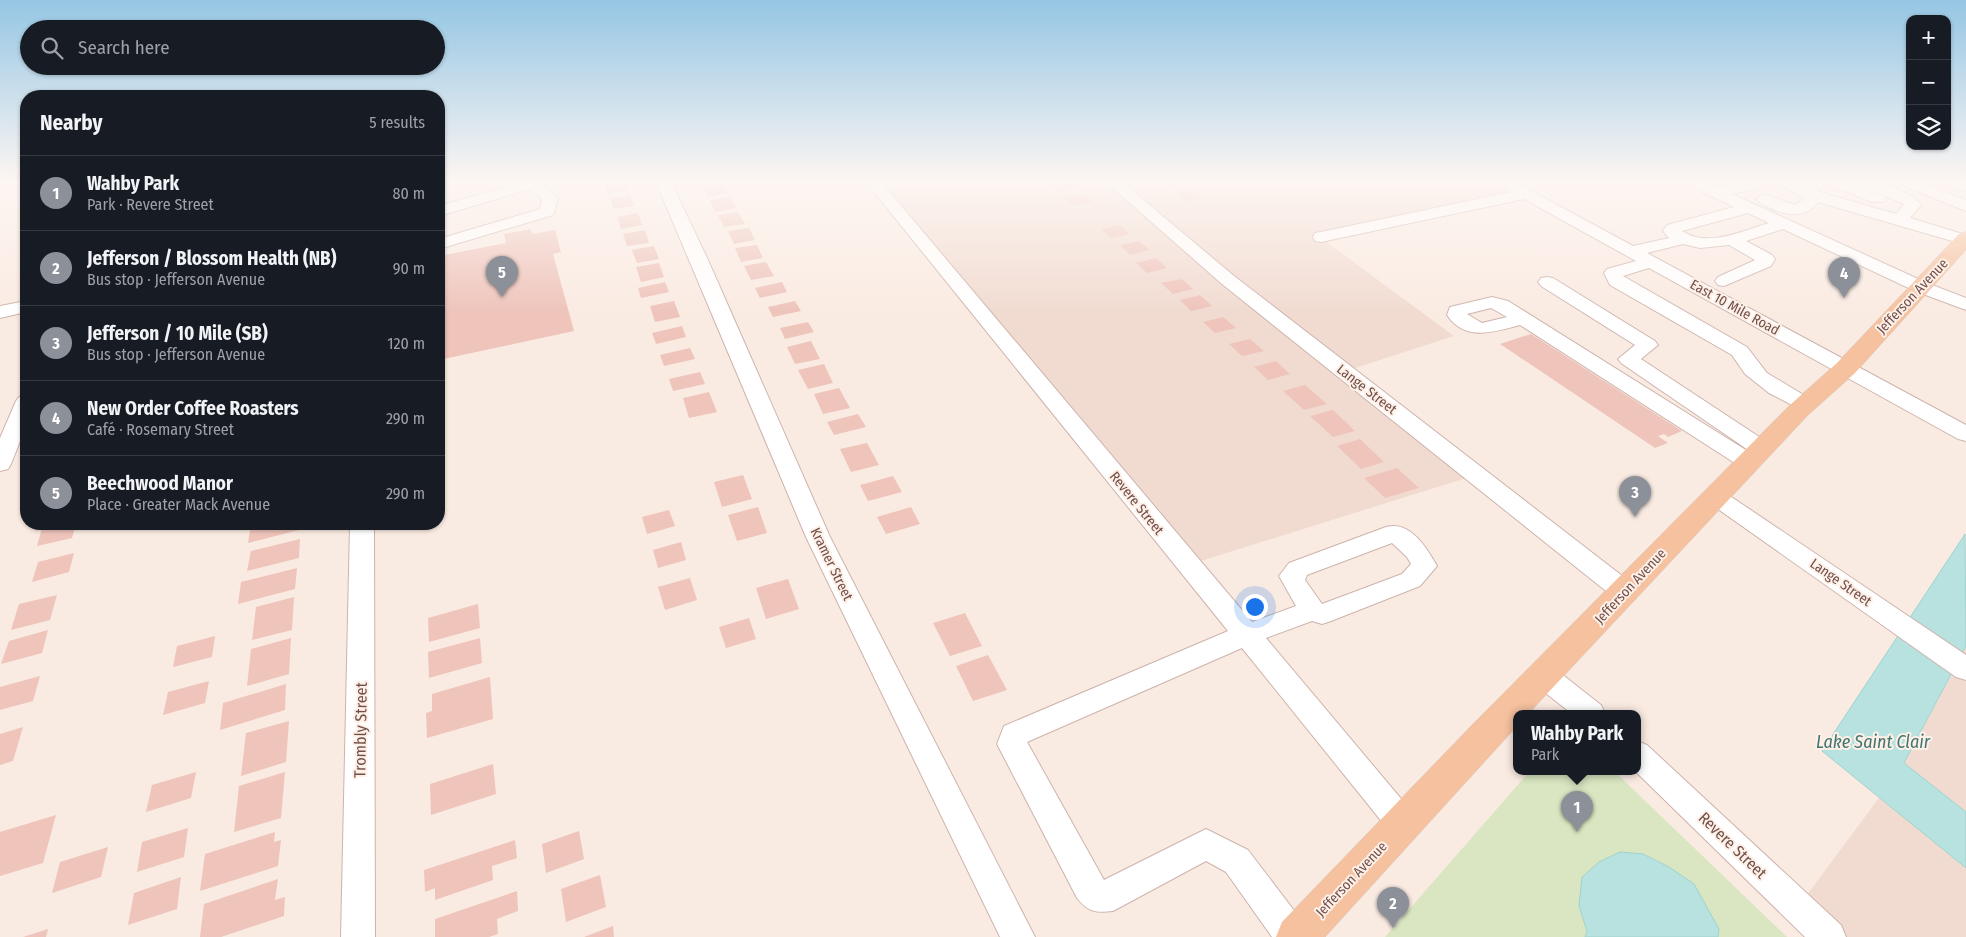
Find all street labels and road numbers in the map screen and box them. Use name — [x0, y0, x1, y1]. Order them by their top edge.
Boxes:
street label: Jefferson Avenue — [1873, 255, 1952, 338]
street label: East 10 Mile Road — [1687, 276, 1782, 339]
street label: Lange Street — [1333, 361, 1400, 418]
street label: Revere Street — [1106, 468, 1168, 539]
street label: Kramer Street — [807, 525, 857, 604]
street label: Jefferson Avenue — [1591, 545, 1670, 628]
street label: Lange Street — [1807, 555, 1875, 610]
street label: Trombly Street — [350, 681, 371, 778]
street label: Revere Street — [1695, 808, 1771, 883]
street label: Jefferson Avenue — [1312, 838, 1391, 921]

